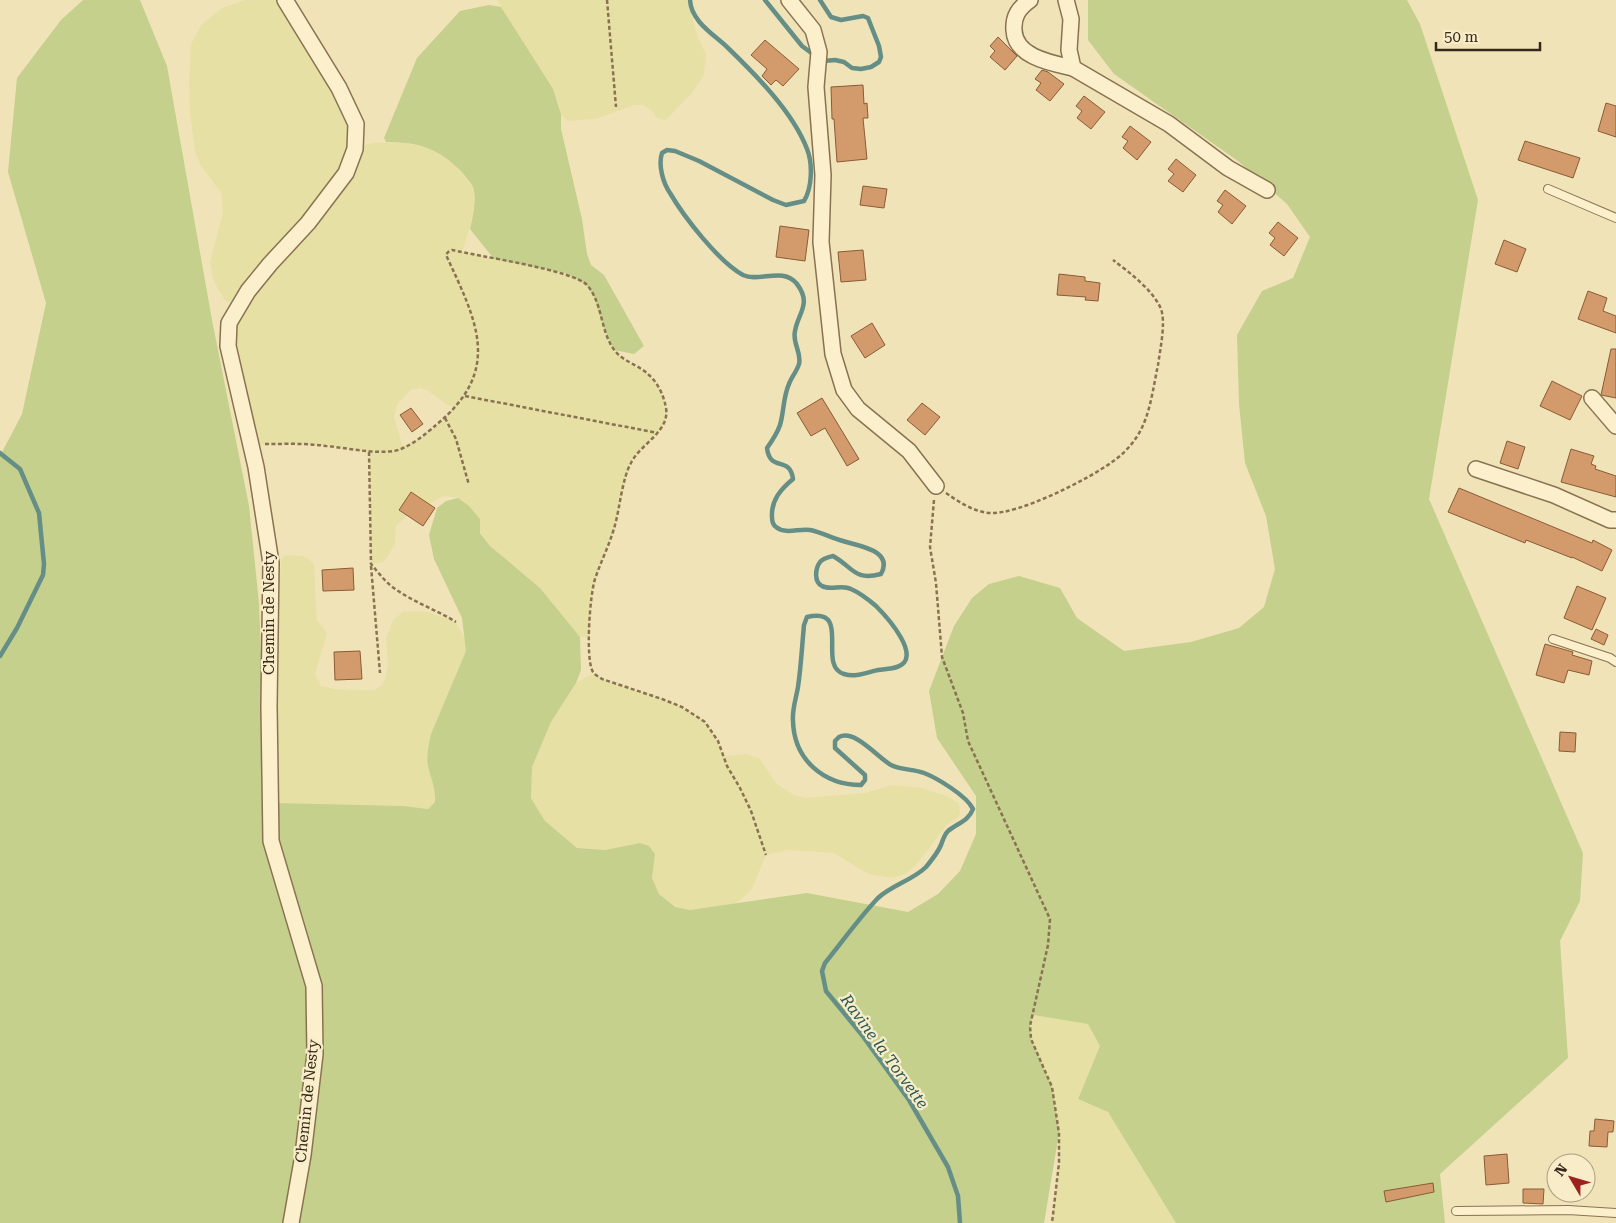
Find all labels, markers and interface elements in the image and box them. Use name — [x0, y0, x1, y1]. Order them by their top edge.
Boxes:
scale bar — [1436, 20, 1540, 52]
text: 50 m — [1444, 28, 1479, 46]
street label: Chemin de Nesty — [260, 551, 278, 675]
water label: Ravine la Torvette — [836, 990, 932, 1112]
street label: Chemin de Nesty — [292, 1038, 322, 1164]
north arrow — [1546, 1153, 1596, 1203]
text: N — [1551, 1161, 1571, 1179]

